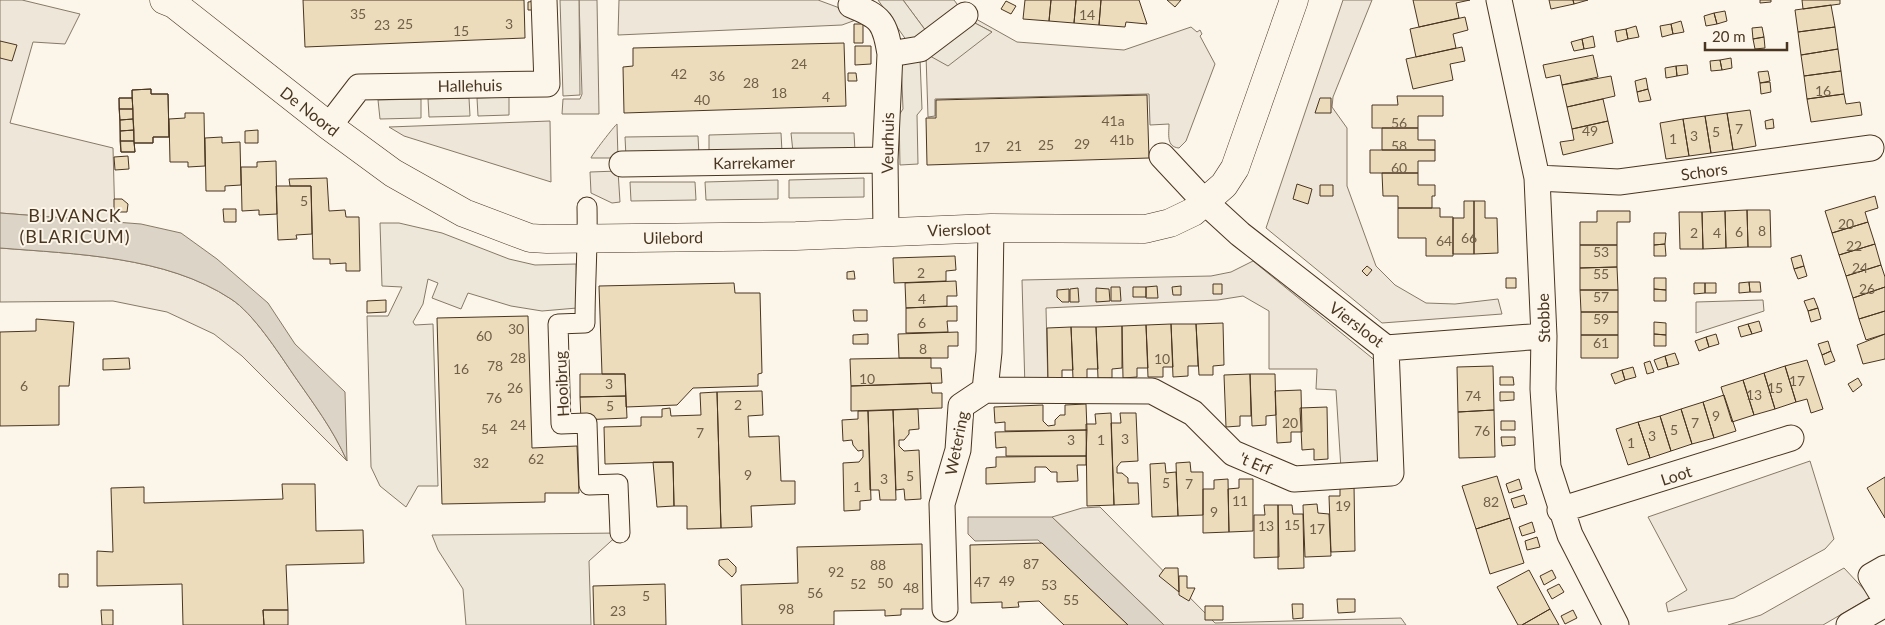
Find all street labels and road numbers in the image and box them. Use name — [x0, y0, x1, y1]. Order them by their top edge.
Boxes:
street label: Hallehuis — [438, 75, 503, 95]
street label: De Noord — [277, 82, 343, 140]
street label: Veurhuis — [877, 112, 897, 174]
street label: Karrekamer — [713, 152, 795, 172]
street label: Schors — [1679, 158, 1729, 184]
street label: Viersloot — [927, 218, 991, 240]
street label: Uilebord — [643, 227, 703, 247]
street label: Stobbe — [1533, 293, 1553, 343]
street label: Viersloot — [1326, 297, 1388, 351]
street label: Hooibrug — [550, 351, 572, 417]
street label: Wetering — [940, 409, 972, 477]
street label: 't Erf — [1237, 448, 1276, 478]
street label: Loot — [1658, 461, 1694, 489]

